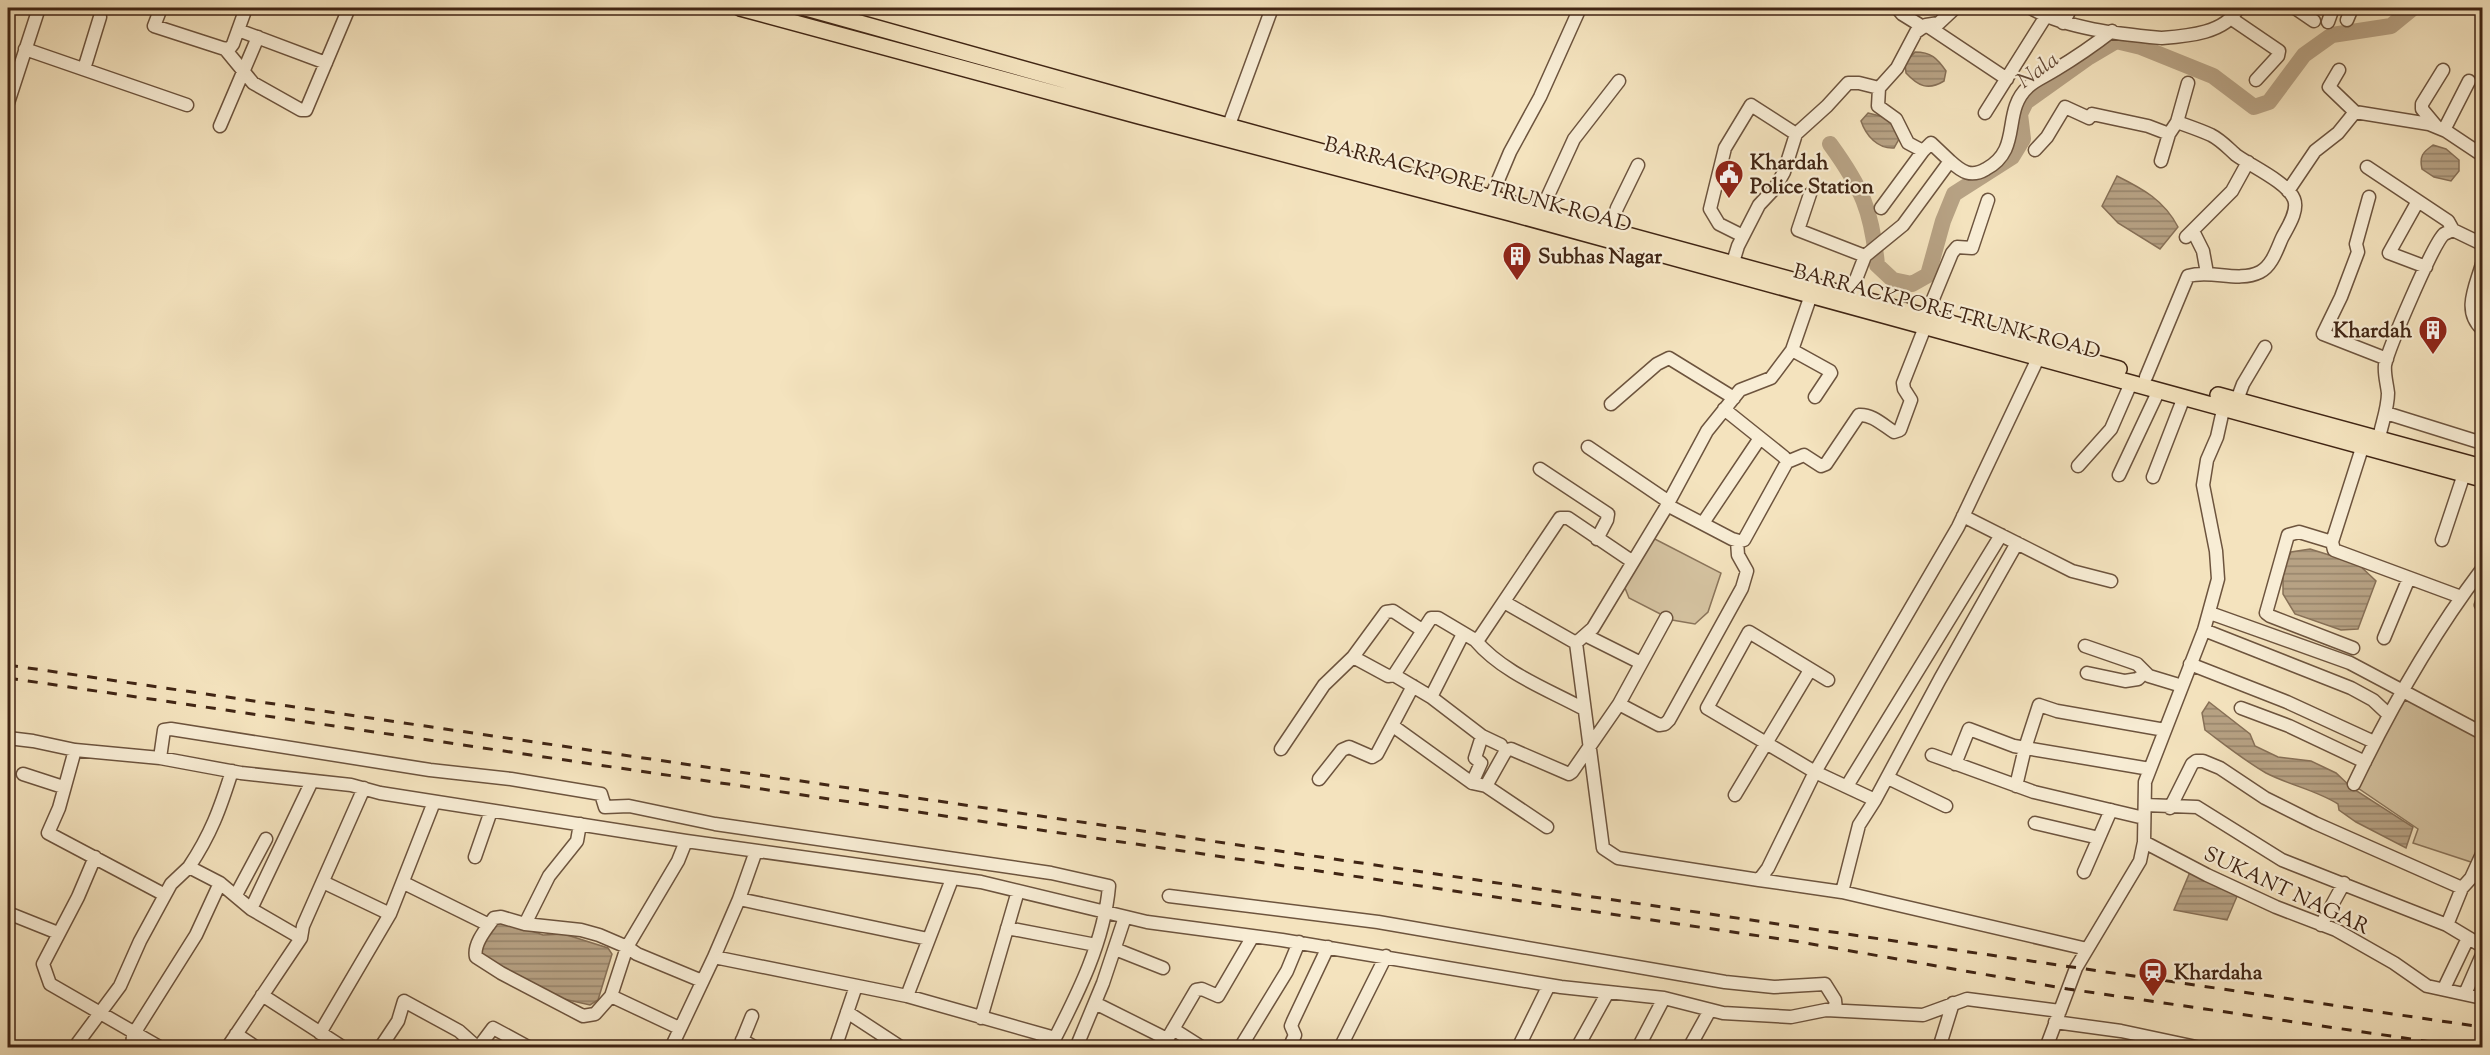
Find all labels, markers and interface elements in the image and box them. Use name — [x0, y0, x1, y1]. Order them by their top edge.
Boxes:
water label: Nala — [2011, 45, 2066, 98]
street label: BARRACKPORE TRUNK ROAD — [1320, 130, 1635, 241]
place label: Khardah Police Station — [1750, 149, 1874, 203]
public building icon: Khardah Police Station — [1713, 158, 1745, 200]
building icon: Subhas Nagar — [1501, 240, 1533, 282]
place label: Subhas Nagar — [1538, 243, 1662, 273]
street label: BARRACKPORE TRUNK ROAD — [1789, 257, 2104, 368]
building icon: Khardah — [2417, 314, 2449, 356]
place label: Khardah — [2333, 317, 2413, 347]
street label: SUKANT NAGAR — [2198, 840, 2374, 943]
station icon: Khardaha — [2137, 956, 2169, 998]
place label: Khardaha — [2174, 959, 2263, 989]

